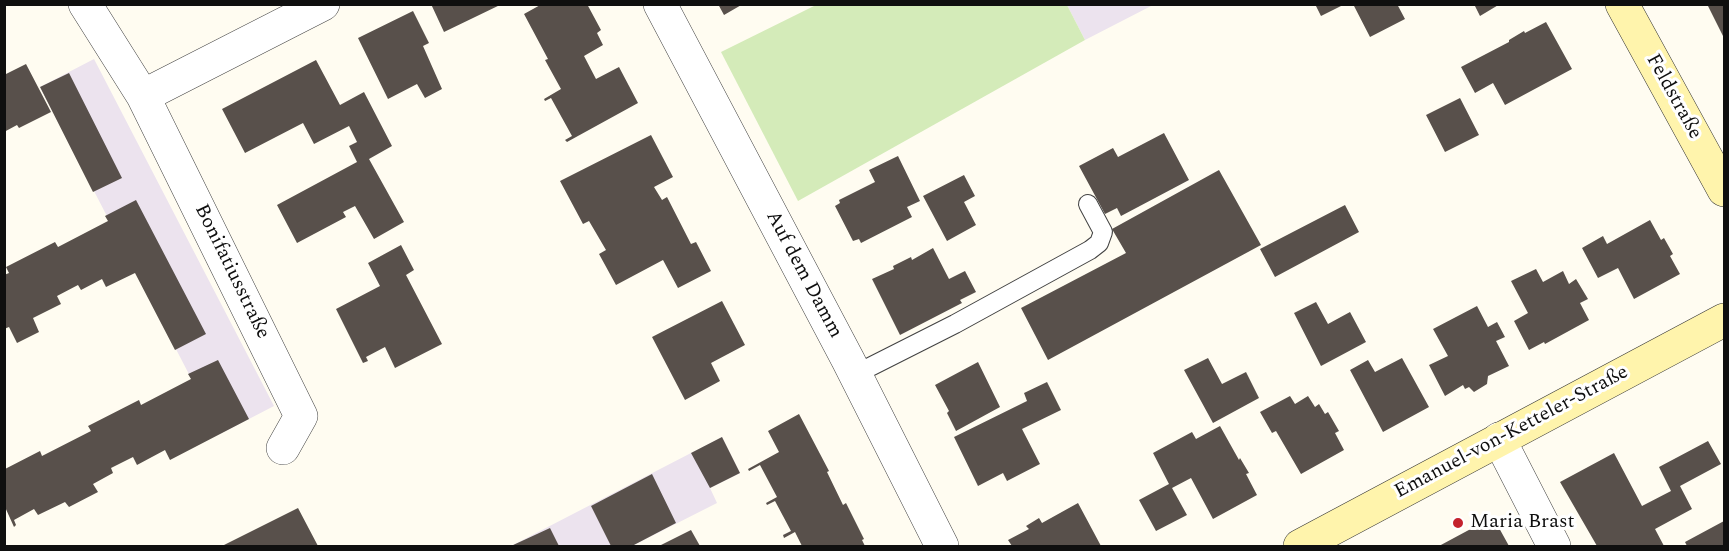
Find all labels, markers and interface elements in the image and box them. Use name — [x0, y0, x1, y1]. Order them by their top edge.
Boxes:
street label: Feldstraße — [1640, 50, 1706, 144]
street label: Bonifatiusstraße — [188, 201, 274, 343]
street label: Auf dem Damm — [759, 207, 847, 343]
street label: Emanuel-von-Ketteler-Straße — [1391, 361, 1633, 505]
place label: Maria Brast — [1470, 511, 1575, 535]
marker: Maria Brast — [1451, 516, 1465, 530]

